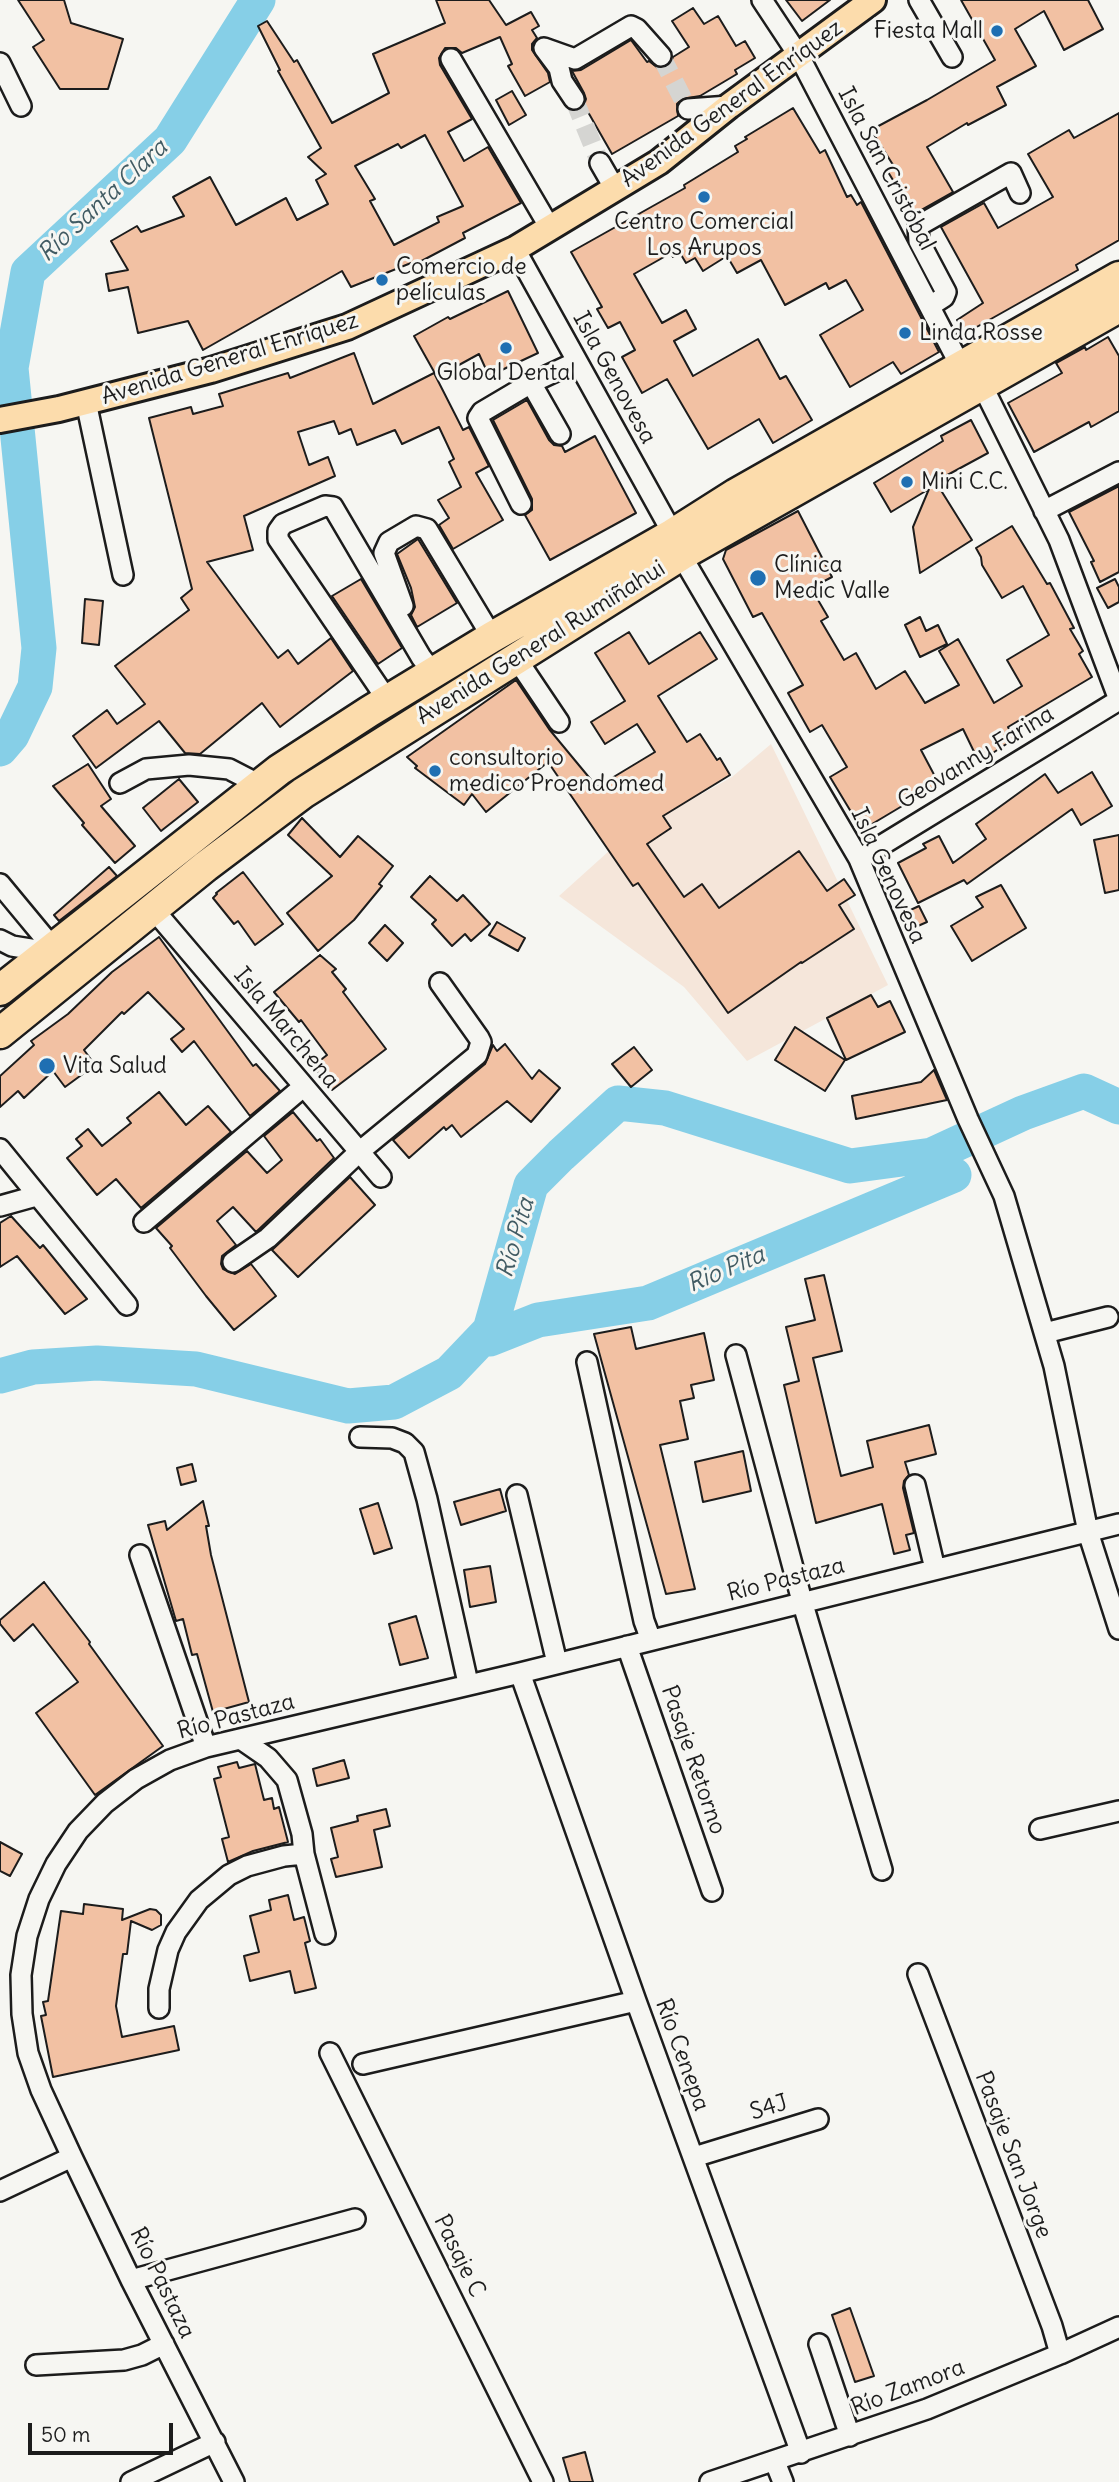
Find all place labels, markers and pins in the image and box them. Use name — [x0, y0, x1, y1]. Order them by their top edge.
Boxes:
place label: Fiesta Mall — [874, 17, 983, 45]
marker: Fiesta Mall — [989, 23, 1005, 39]
marker: Centro Comercial Los Arupos — [696, 189, 712, 205]
place label: Centro Comercial Los Arupos — [614, 208, 794, 262]
place label: Comercio de películas — [396, 253, 527, 307]
marker: Comercio de películas — [374, 272, 390, 288]
place label: Linda Rosse — [919, 319, 1043, 347]
marker: Linda Rosse — [897, 325, 913, 341]
marker: Global Dental — [498, 340, 514, 356]
place label: Global Dental — [437, 359, 575, 387]
place label: Mini C.C. — [921, 468, 1008, 496]
marker: Mini C.C. — [899, 474, 915, 490]
place label: Clínica Medic Valle — [774, 551, 890, 605]
marker: Clínica Medic Valle — [748, 568, 768, 588]
place label: consultorio medico Proendomed — [449, 744, 664, 798]
marker: consultorio medico Proendomed — [427, 763, 443, 779]
place label: Vita Salud — [63, 1052, 167, 1080]
marker: Vita Salud — [37, 1056, 57, 1076]

